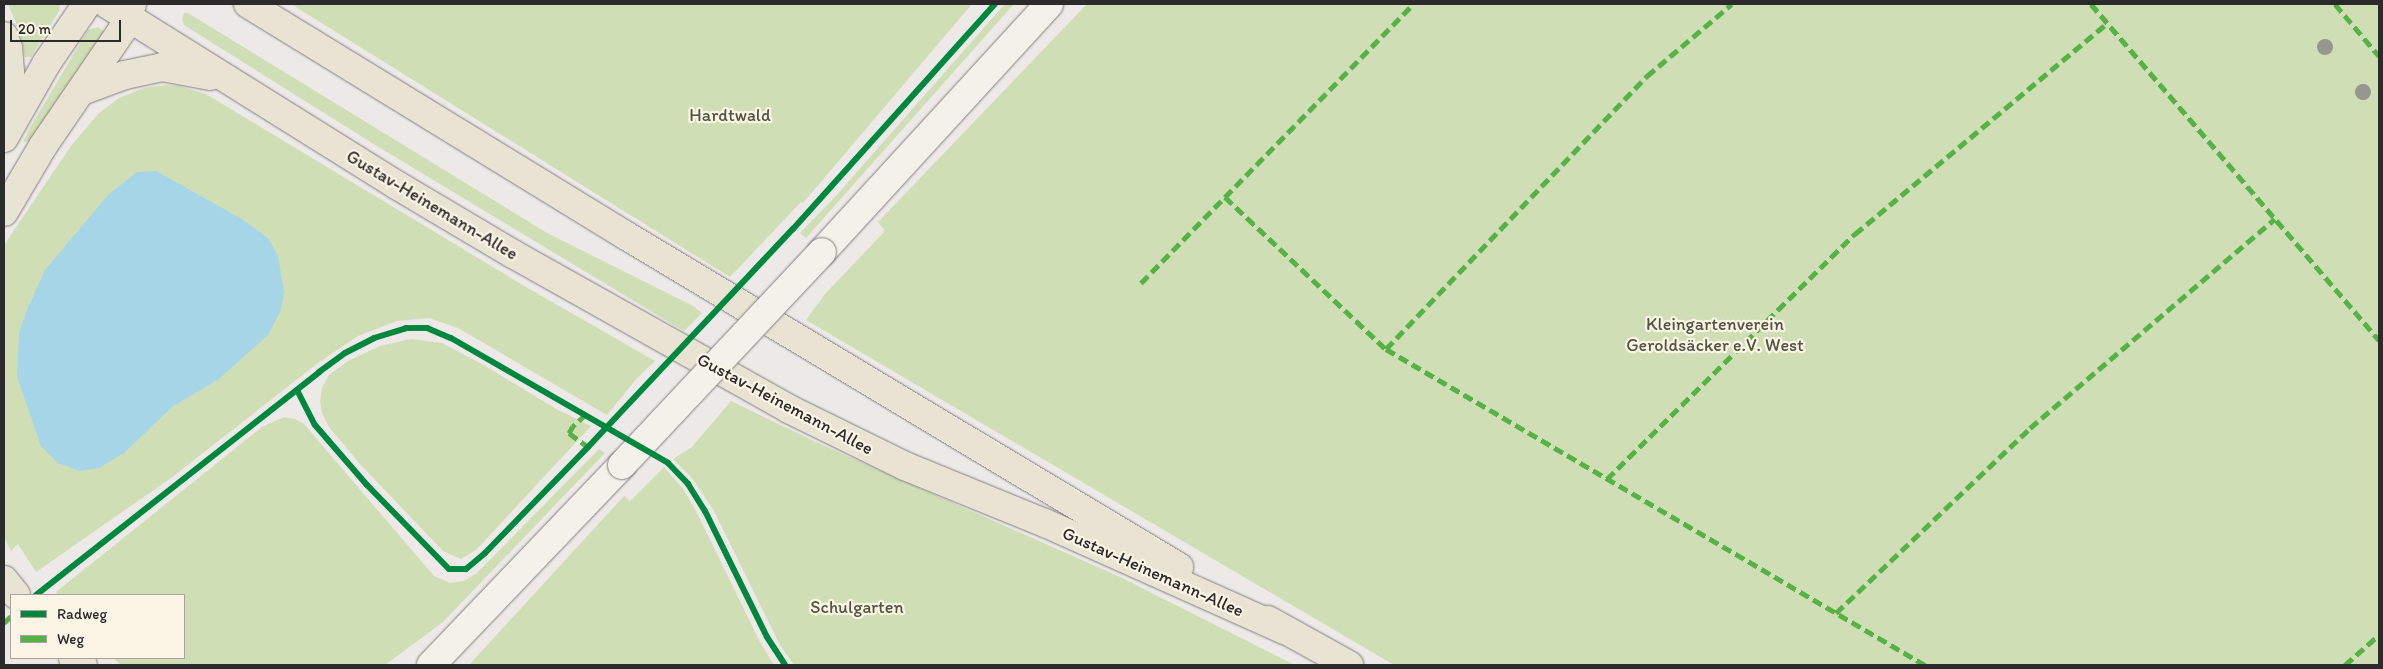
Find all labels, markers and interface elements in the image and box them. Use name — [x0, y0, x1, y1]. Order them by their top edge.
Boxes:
scale bar — [12, 10, 124, 42]
text: 20 m — [18, 20, 51, 38]
park label: Hardtwald — [689, 104, 771, 126]
street label: Gustav-Heinemann-Allee — [342, 145, 522, 265]
park label: Kleingartenverein Geroldsäcker e.V. West — [1626, 314, 1804, 356]
street label: Gustav-Heinemann-Allee — [693, 348, 877, 460]
street label: Gustav-Heinemann-Allee — [1059, 522, 1247, 622]
legend — [10, 594, 185, 659]
park label: Schulgarten — [810, 596, 904, 618]
text: Radweg — [57, 605, 107, 623]
text: Weg — [57, 630, 84, 648]

